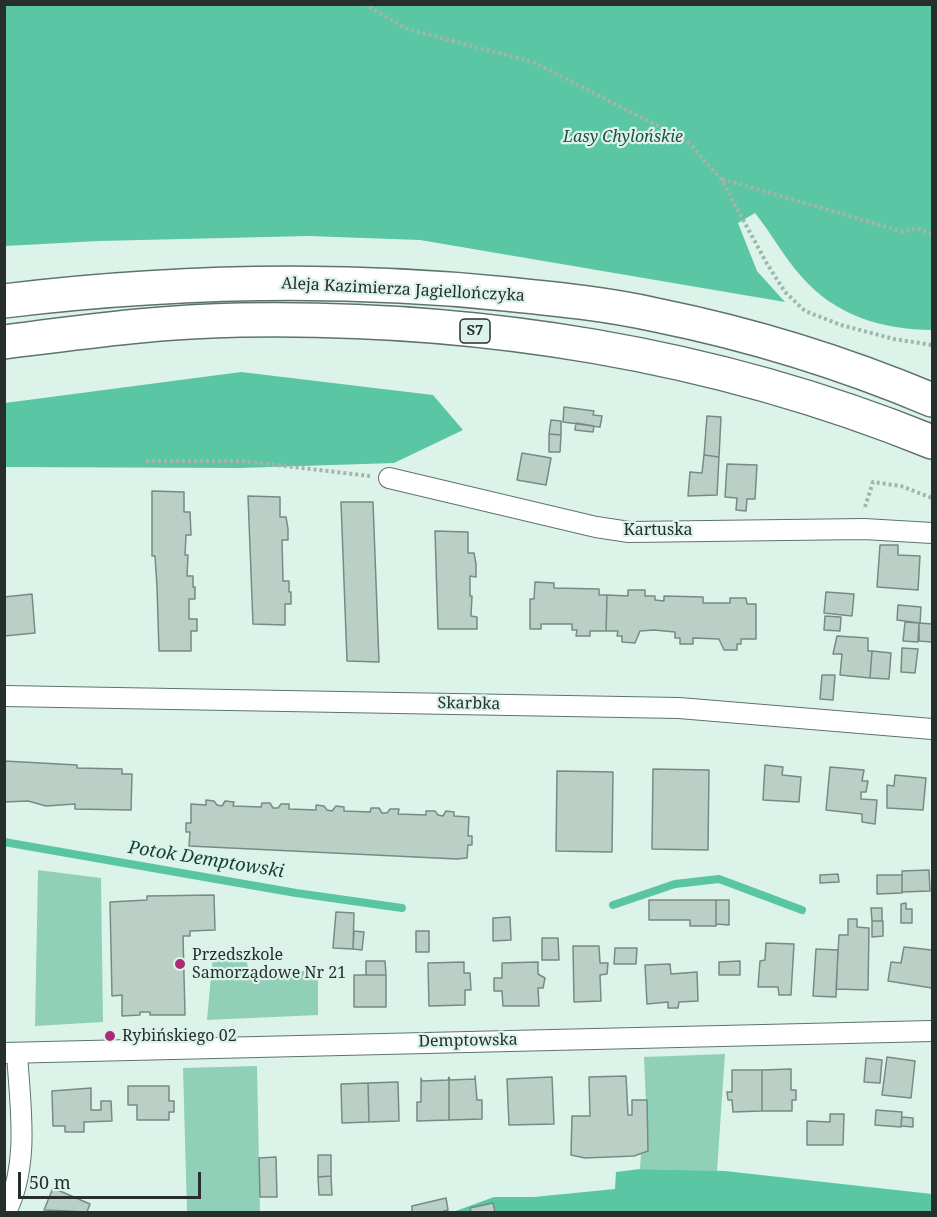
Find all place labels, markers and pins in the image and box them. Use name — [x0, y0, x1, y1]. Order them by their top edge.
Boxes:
place label: Przedszkole Samorządowe Nr 21 — [192, 945, 346, 983]
marker: Przedszkole Samorządowe Nr 21 — [173, 957, 187, 971]
place label: Rybińskiego 02 — [122, 1026, 237, 1046]
marker: Rybińskiego 02 — [103, 1029, 117, 1043]

